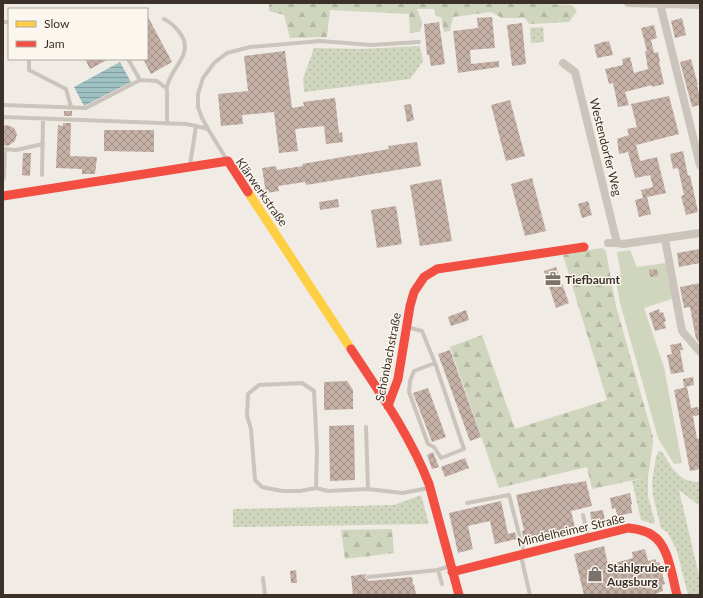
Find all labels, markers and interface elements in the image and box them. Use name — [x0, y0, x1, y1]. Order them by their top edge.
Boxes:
legend — [8, 8, 148, 60]
text: Slow — [44, 16, 70, 31]
text: Jam — [44, 36, 65, 51]
street label: Westendorfer Weg — [587, 97, 625, 197]
street label: Klärwerkstraße — [233, 155, 291, 229]
office icon: Tiefbaumt — [544, 270, 562, 288]
place label: Tiefbaumt — [565, 272, 621, 287]
street label: Schönbachstraße — [372, 311, 404, 403]
street label: Mindelheimer Straße — [516, 510, 626, 550]
place label: Stahlgruber Augsburg — [606, 560, 669, 589]
shop icon: Stahlgruber Augsburg — [586, 565, 604, 583]

